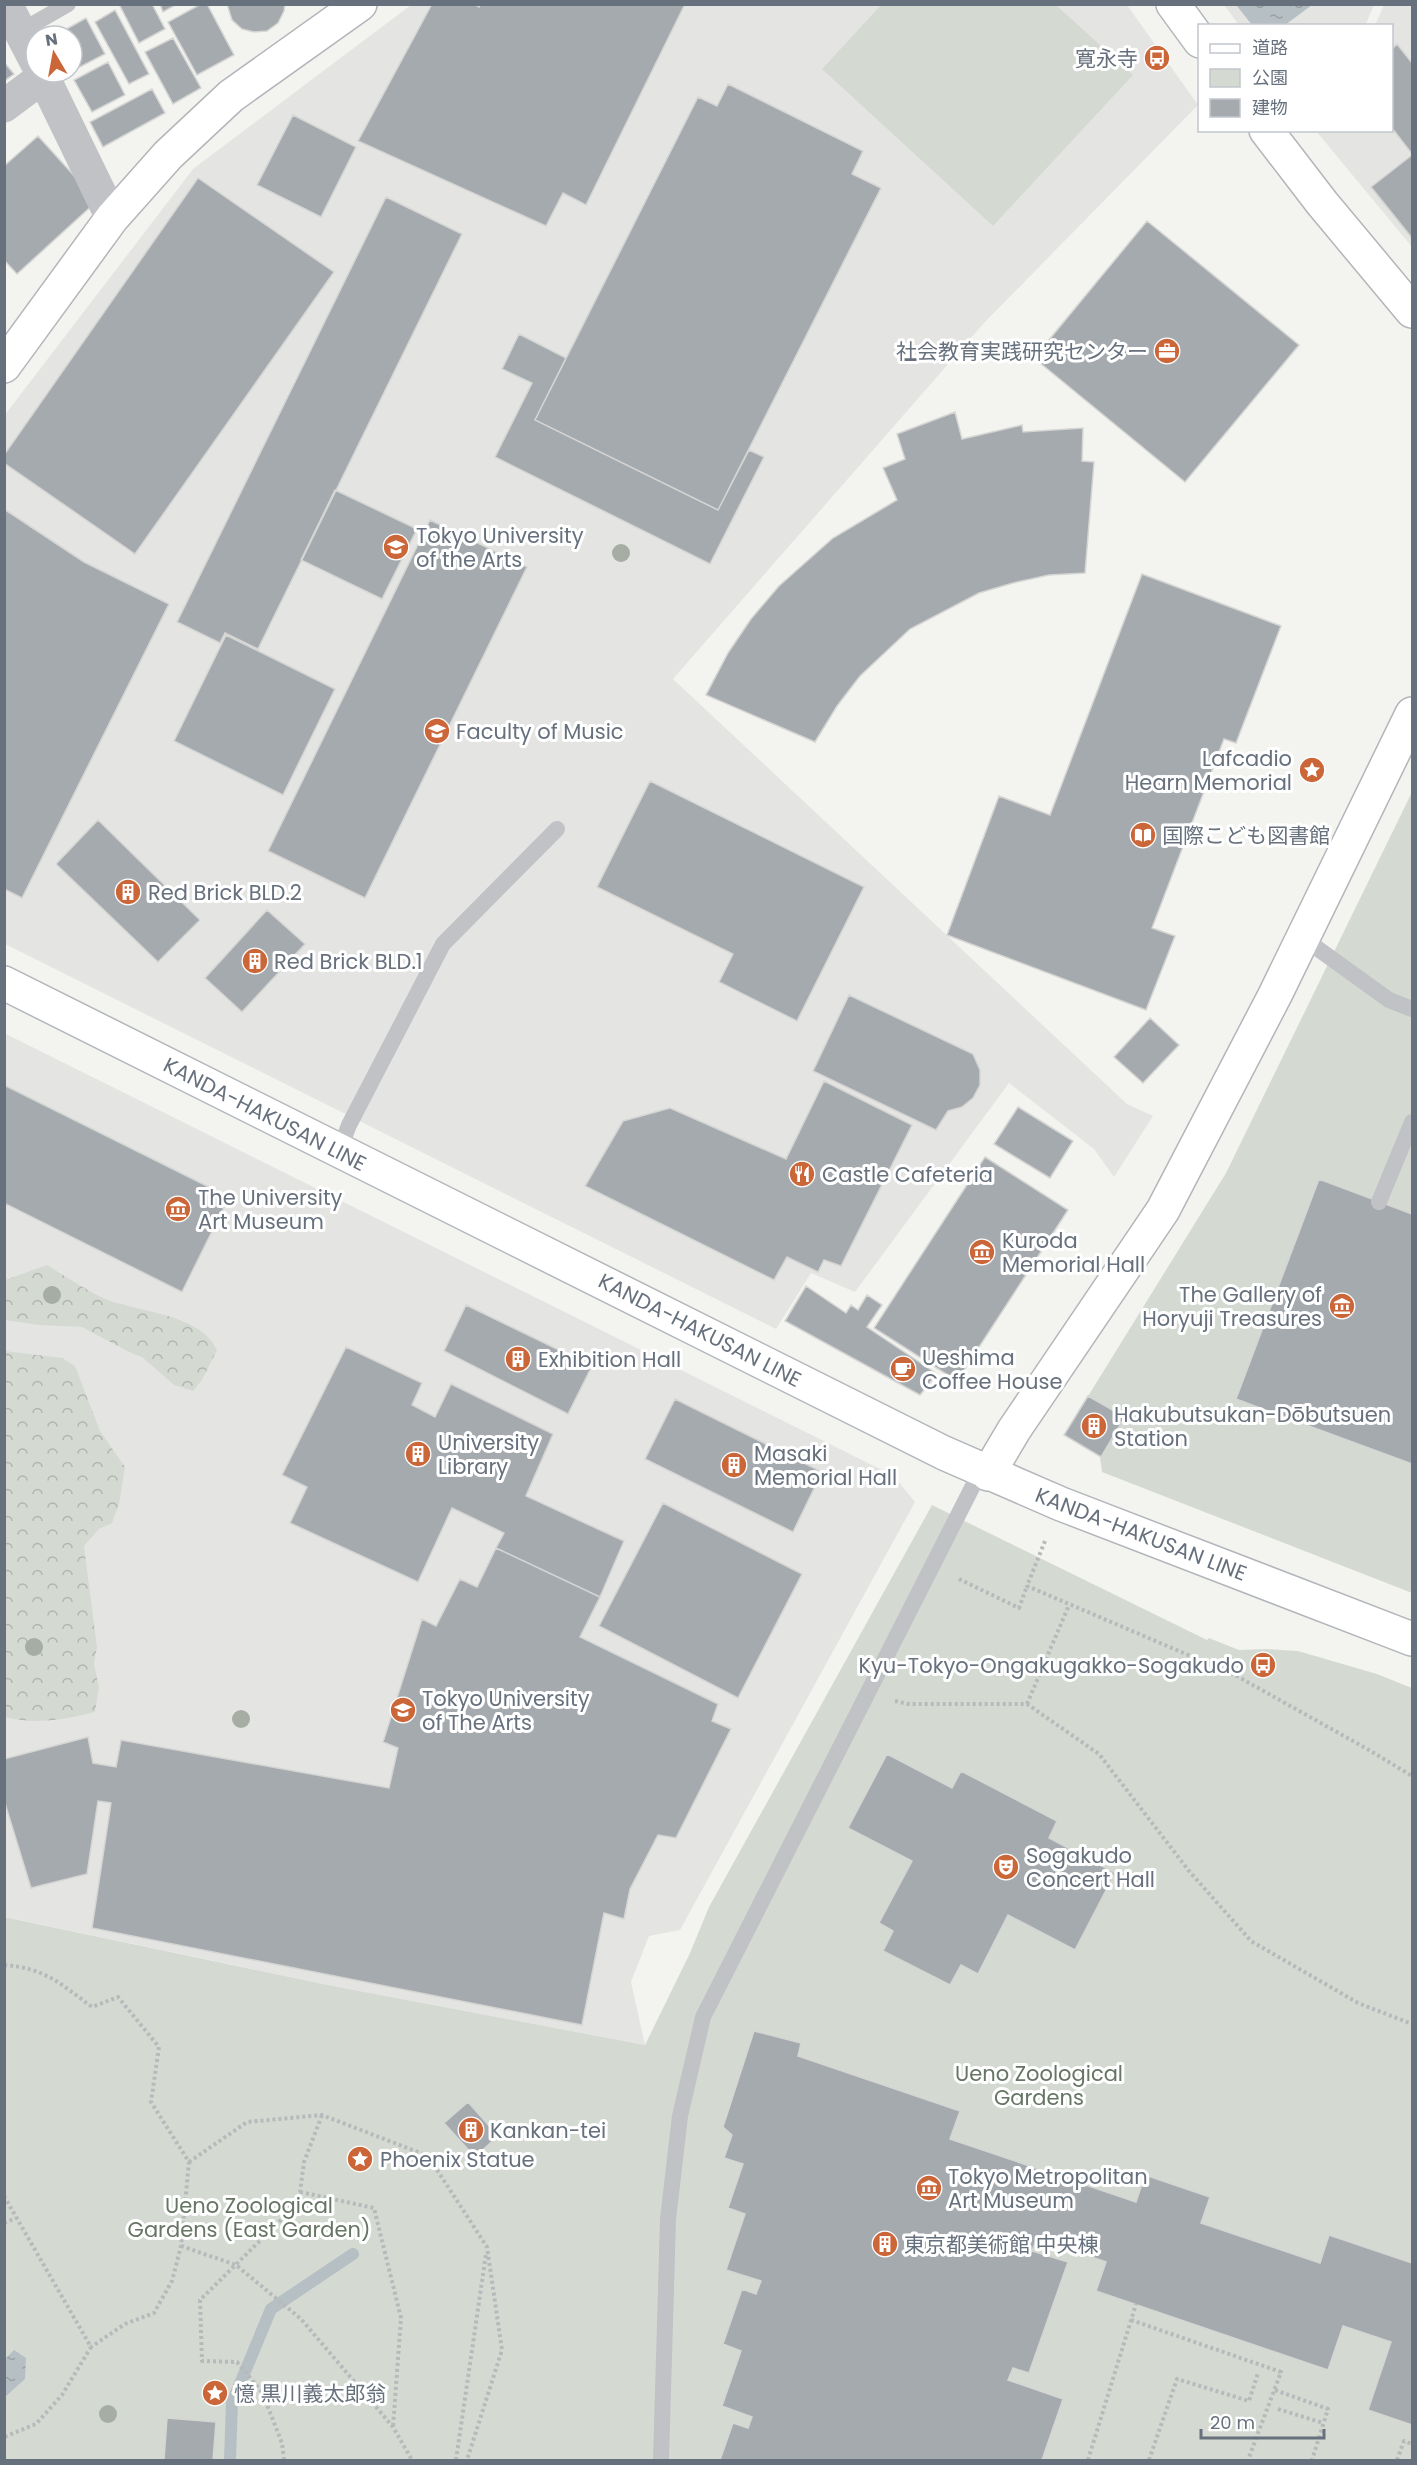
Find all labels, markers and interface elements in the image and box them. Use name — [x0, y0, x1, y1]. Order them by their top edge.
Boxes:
north arrow — [24, 24, 84, 84]
legend — [1198, 24, 1393, 132]
text: N — [44, 27, 59, 52]
text: 道路 — [1252, 35, 1288, 60]
bus stop icon: 寛永寺 — [1142, 43, 1172, 73]
place label: 寛永寺 — [1075, 44, 1138, 73]
text: 公園 — [1252, 65, 1288, 90]
text: 建物 — [1252, 95, 1288, 120]
office icon: 社会教育実践研究センター — [1152, 336, 1182, 366]
place label: 社会教育実践研究センター — [896, 337, 1148, 366]
place label: Tokyo University of the Arts — [416, 521, 584, 574]
school or university icon: Tokyo University of the Arts — [381, 532, 411, 562]
school or university icon: Faculty of Music — [422, 716, 452, 746]
place label: Faculty of Music — [456, 717, 624, 746]
place label: Lafcadio Hearn Memorial — [1125, 744, 1292, 797]
place icon: Lafcadio Hearn Memorial — [1297, 755, 1327, 785]
library icon: 国際こども図書館 — [1128, 820, 1158, 850]
place label: 国際こども図書館 — [1162, 821, 1330, 850]
building icon: Red Brick BLD.2 — [113, 877, 143, 907]
place label: Red Brick BLD.2 — [148, 878, 302, 907]
building icon: Red Brick BLD.1 — [240, 946, 270, 976]
place label: Red Brick BLD.1 — [274, 947, 423, 976]
street label: KANDA-HAKUSAN LINE — [159, 1050, 371, 1178]
restaurant icon: Castle Cafeteria — [787, 1159, 817, 1189]
place label: Castle Cafeteria — [822, 1160, 993, 1189]
place label: The University Art Museum — [198, 1183, 343, 1236]
museum icon: The University Art Museum — [163, 1194, 193, 1224]
place label: Kuroda Memorial Hall — [1002, 1226, 1145, 1279]
museum icon: Kuroda Memorial Hall — [967, 1237, 997, 1267]
street label: KANDA-HAKUSAN LINE — [594, 1266, 806, 1394]
place label: The Gallery of Horyuji Treasures — [1142, 1280, 1322, 1333]
museum icon: The Gallery of Horyuji Treasures — [1327, 1291, 1357, 1321]
place label: Ueshima Coffee House — [922, 1343, 1063, 1396]
building icon: Exhibition Hall — [503, 1344, 533, 1374]
place label: Exhibition Hall — [538, 1345, 681, 1374]
cafe icon: Ueshima Coffee House — [888, 1354, 918, 1384]
place label: Hakubutsukan-Dōbutsuen Station — [1114, 1400, 1391, 1453]
building icon: Hakubutsukan-Dōbutsuen Station — [1079, 1411, 1109, 1441]
place label: University Library — [438, 1428, 539, 1481]
building icon: University Library — [403, 1439, 433, 1469]
place label: Masaki Memorial Hall — [754, 1439, 897, 1492]
building icon: Masaki Memorial Hall — [719, 1450, 749, 1480]
street label: KANDA-HAKUSAN LINE — [1031, 1480, 1251, 1588]
bus stop icon: Kyu-Tokyo-Ongakugakko-Sogakudo — [1248, 1650, 1278, 1680]
place label: Kyu-Tokyo-Ongakugakko-Sogakudo — [858, 1651, 1244, 1680]
place label: Tokyo University of The Arts — [422, 1684, 590, 1737]
school or university icon: Tokyo University of The Arts — [388, 1695, 418, 1725]
place label: Sogakudo Concert Hall — [1026, 1841, 1155, 1894]
theatre icon: Sogakudo Concert Hall — [991, 1852, 1021, 1882]
park label: Ueno Zoological Gardens — [955, 2059, 1123, 2112]
building icon: Kankan-tei — [456, 2115, 486, 2145]
place label: Kankan-tei — [490, 2116, 606, 2145]
place icon: Phoenix Statue — [345, 2144, 375, 2174]
place label: Phoenix Statue — [380, 2145, 535, 2174]
place label: Tokyo Metropolitan Art Museum — [948, 2162, 1148, 2215]
museum icon: Tokyo Metropolitan Art Museum — [914, 2173, 944, 2203]
park label: Ueno Zoological Gardens (East Garden) — [128, 2191, 370, 2244]
building icon: 東京都美術館 中央棟 — [870, 2229, 900, 2259]
place label: 東京都美術館 中央棟 — [904, 2230, 1099, 2259]
place icon: 憶 黒川義太郎翁 — [200, 2378, 230, 2408]
place label: 憶 黒川義太郎翁 — [234, 2379, 387, 2408]
scale bar — [1201, 2402, 1324, 2440]
text: 20 m — [1210, 2410, 1255, 2435]

